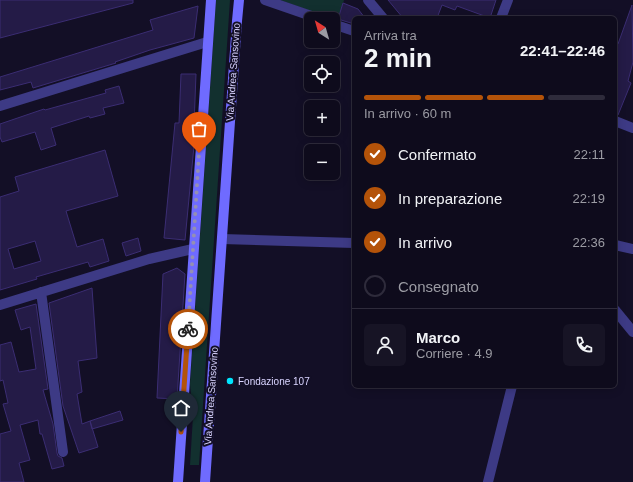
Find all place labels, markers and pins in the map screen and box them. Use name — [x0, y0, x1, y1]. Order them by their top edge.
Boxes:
pin — [182, 112, 216, 153]
marker: Fondazione 107 — [225, 376, 235, 386]
place label: Fondazione 107 — [238, 376, 310, 387]
pin — [164, 391, 198, 432]

